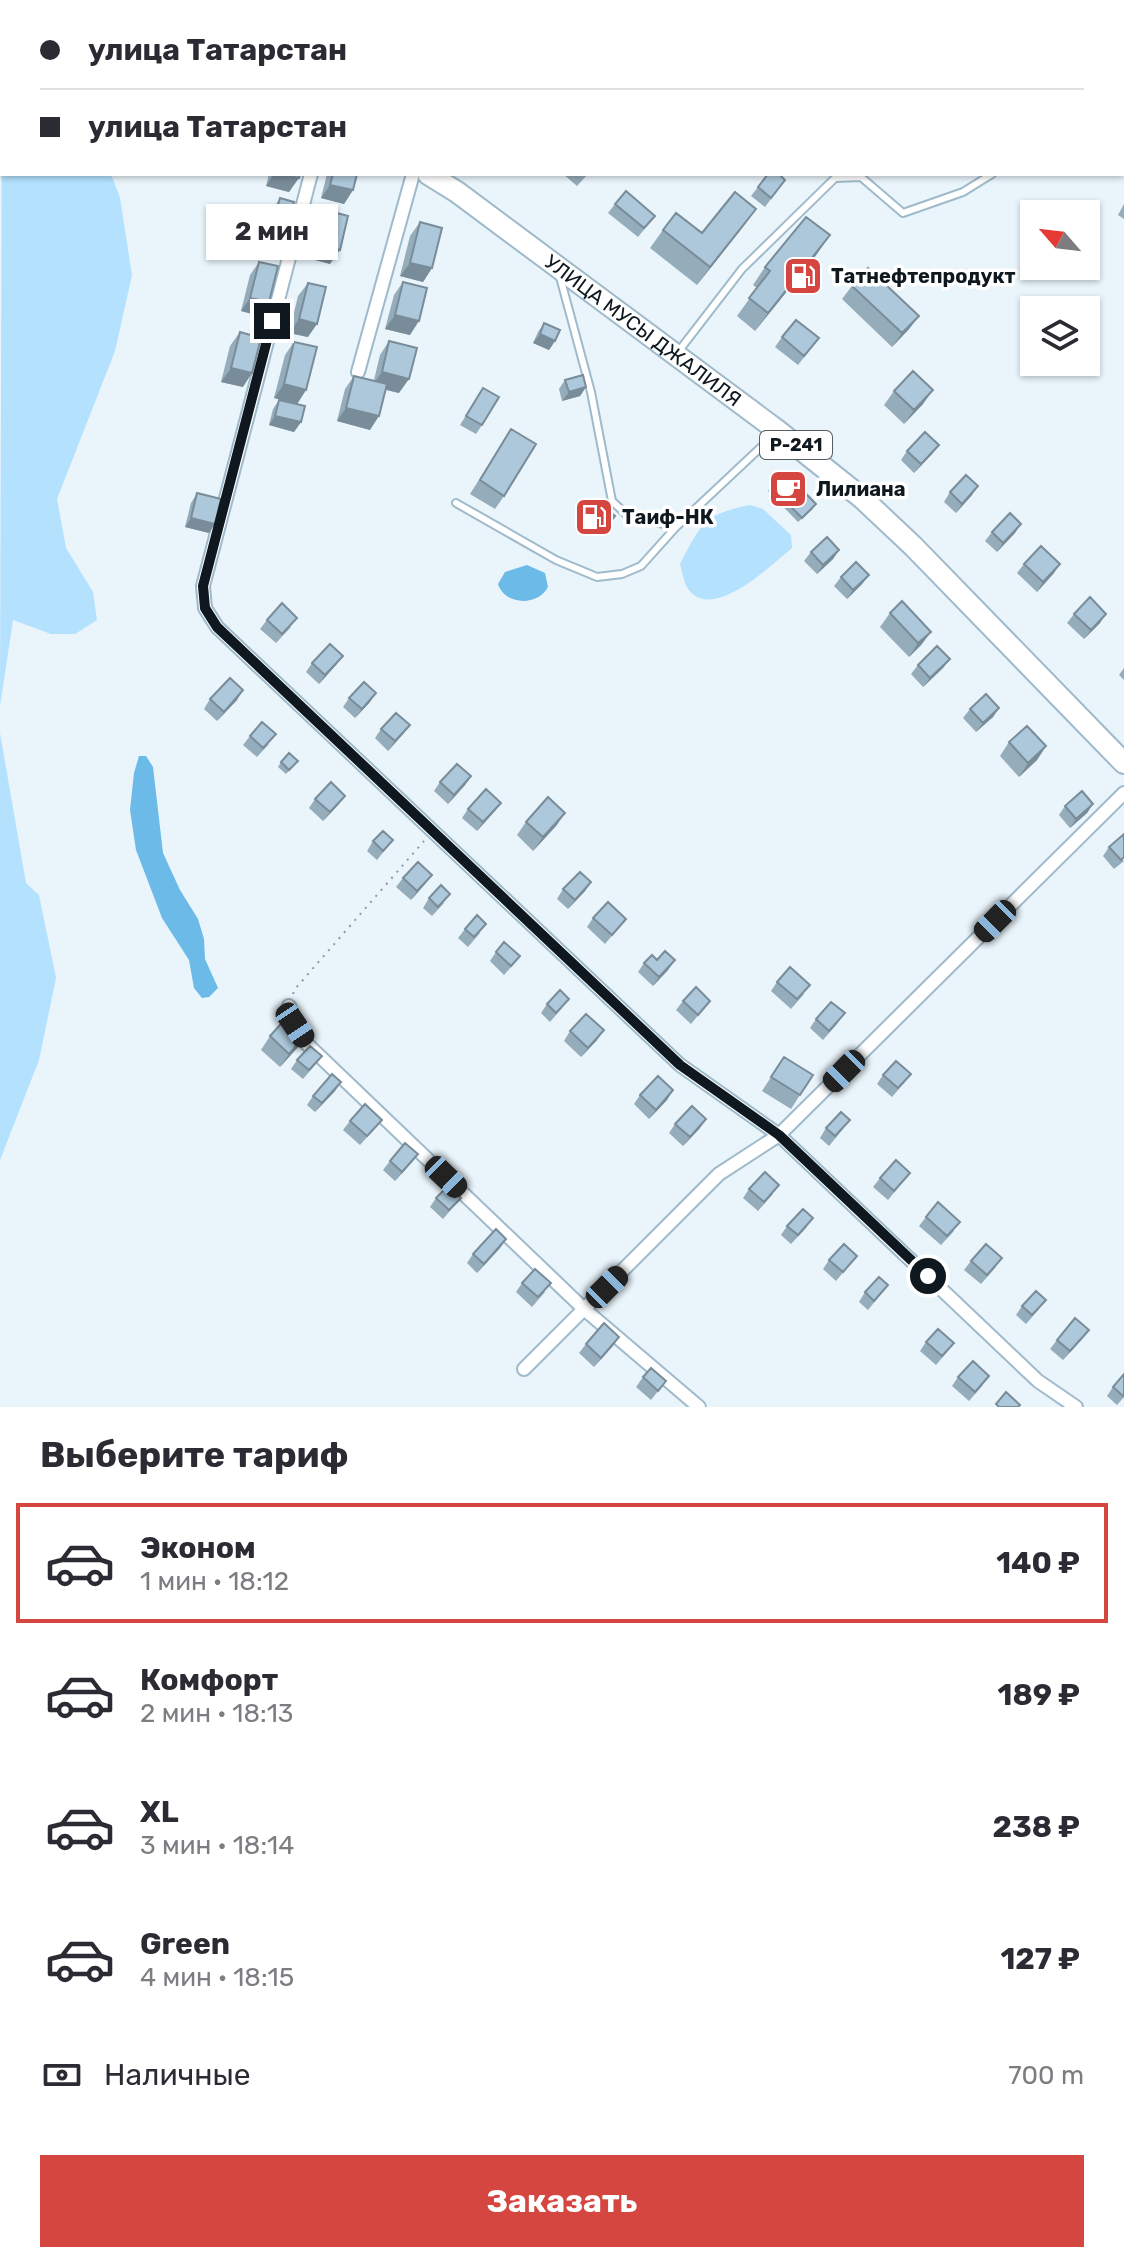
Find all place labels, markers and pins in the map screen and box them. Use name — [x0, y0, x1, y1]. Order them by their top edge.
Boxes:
fuel station icon: Татнефтепродукт — [782, 255, 824, 297]
place label: Татнефтепродукт — [831, 264, 1016, 288]
cafe icon: Лилиана — [767, 468, 809, 510]
place label: Лилиана — [816, 477, 906, 501]
fuel station icon: Таиф-НК — [573, 496, 615, 538]
place label: Таиф-НК — [622, 505, 714, 529]

